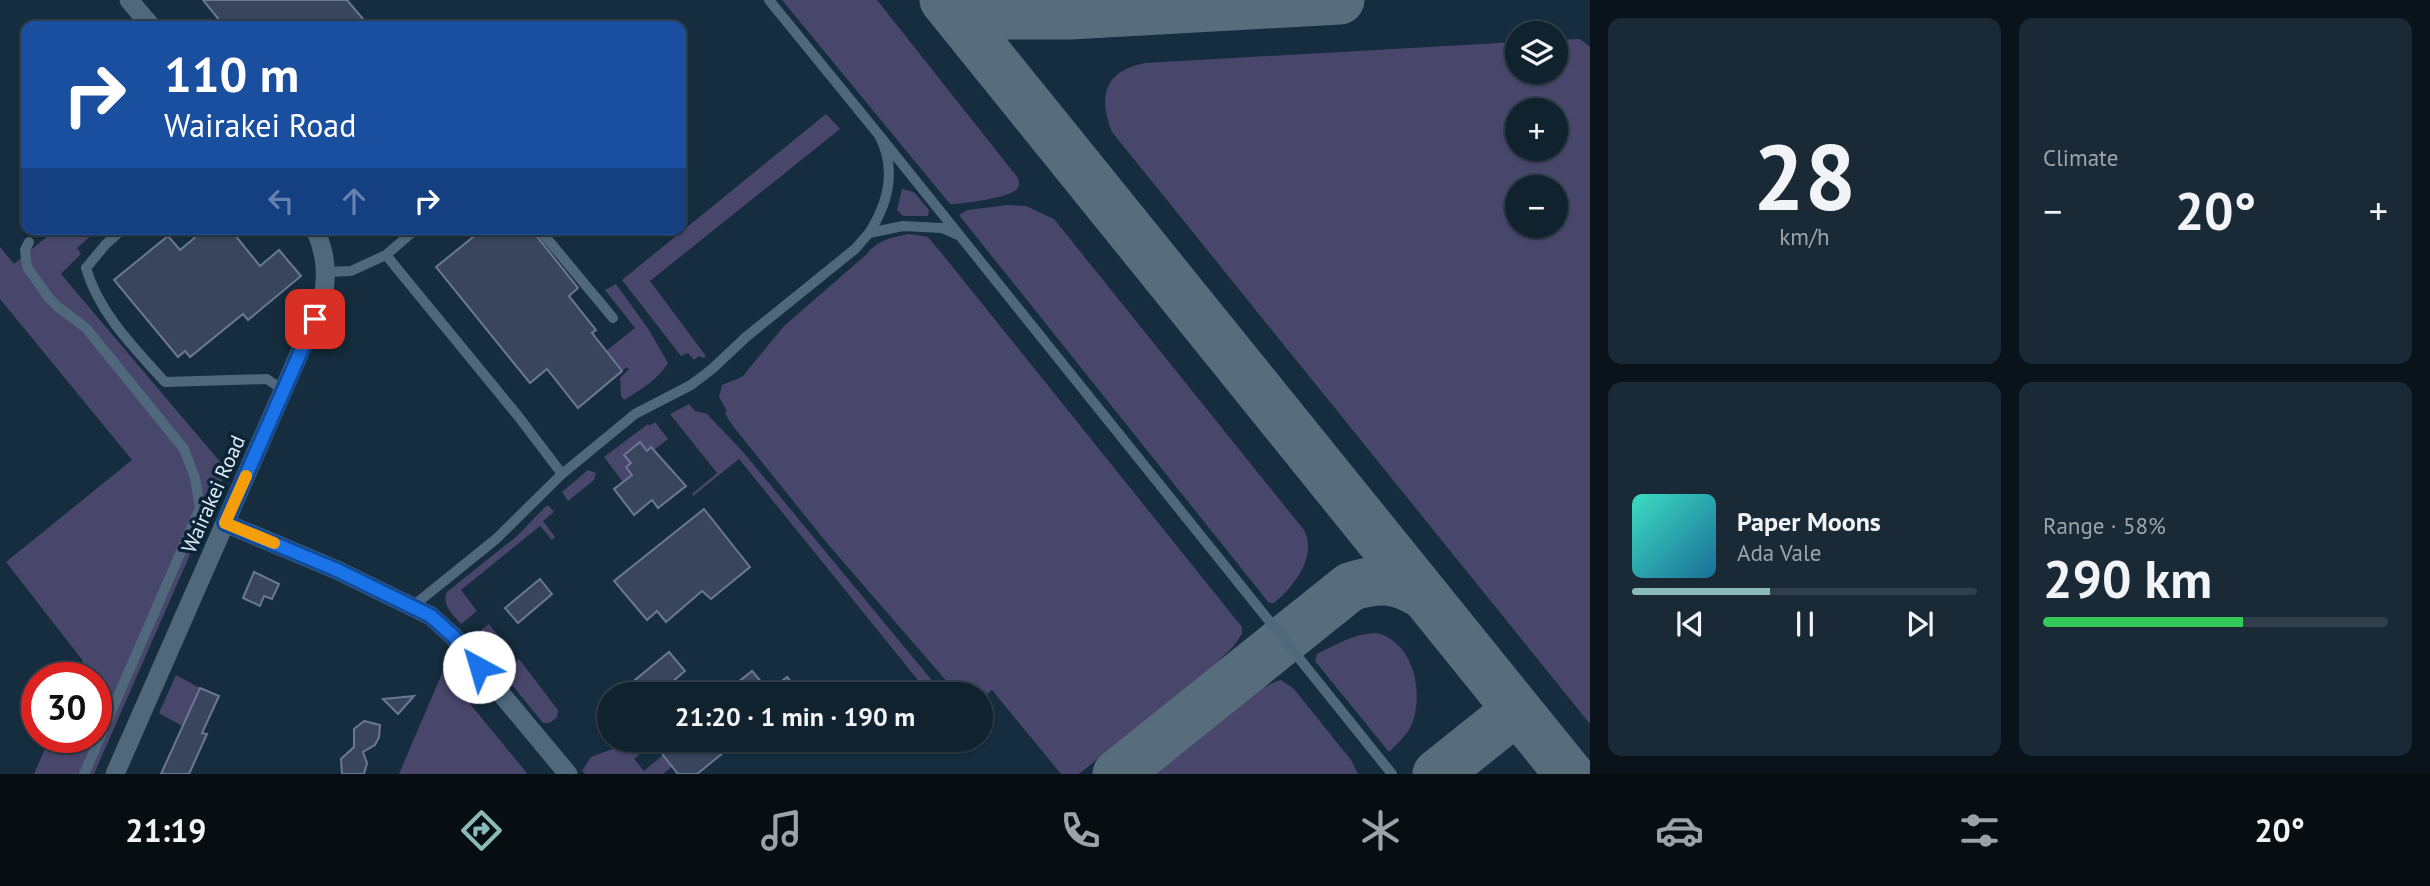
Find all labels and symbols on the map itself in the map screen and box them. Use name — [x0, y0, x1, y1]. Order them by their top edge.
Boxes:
pin — [285, 289, 345, 349]
street label: Wairakei Road — [175, 431, 251, 557]
position arrow — [442, 630, 516, 704]
speed limit sign: 30 — [21, 662, 112, 753]

